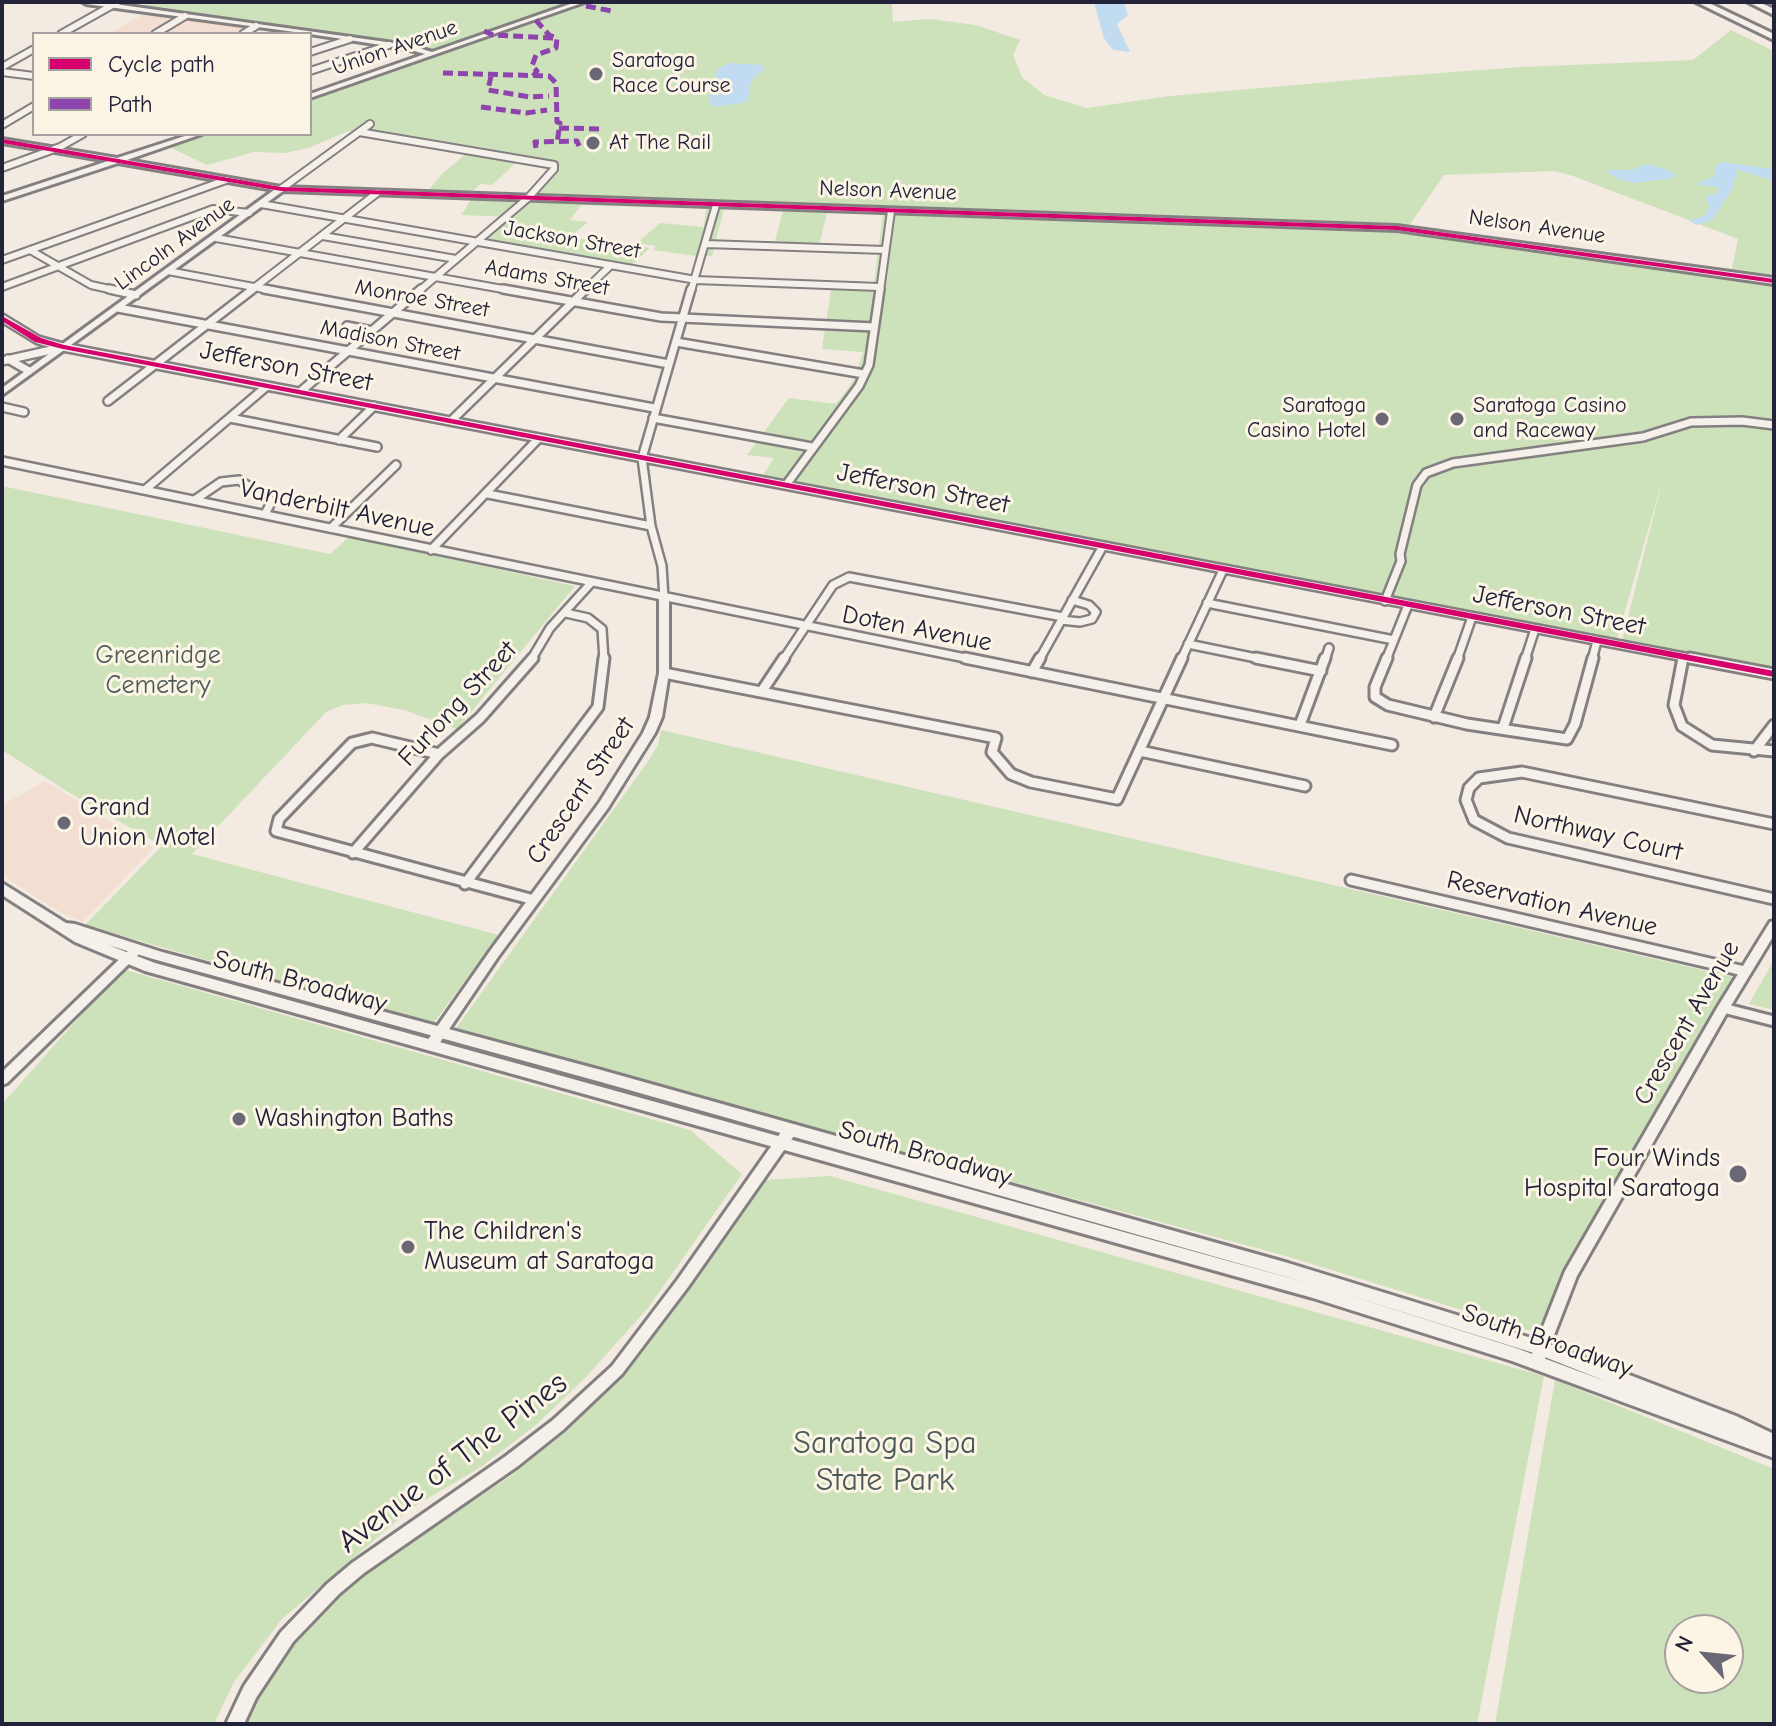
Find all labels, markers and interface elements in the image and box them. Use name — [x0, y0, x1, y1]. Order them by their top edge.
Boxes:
street label: Union Avenue — [329, 14, 461, 82]
legend — [32, 32, 312, 136]
place label: Saratoga Race Course — [612, 48, 730, 100]
text: Cycle path — [108, 50, 215, 78]
marker: Saratoga Race Course — [587, 65, 605, 83]
text: Path — [108, 90, 153, 118]
place label: At The Rail — [609, 130, 711, 156]
marker: At The Rail — [584, 134, 602, 152]
street label: Nelson Avenue — [819, 175, 957, 207]
street label: Lincoln Avenue — [110, 192, 240, 296]
street label: Nelson Avenue — [1467, 204, 1607, 250]
street label: Jackson Street — [502, 215, 642, 265]
street label: Adams Street — [483, 254, 611, 302]
street label: Monroe Street — [353, 274, 491, 324]
street label: Madison Street — [318, 315, 462, 367]
street label: Jefferson Street — [197, 335, 375, 399]
place label: Saratoga Casino Hotel — [1247, 393, 1366, 444]
place label: Saratoga Casino and Raceway — [1473, 393, 1627, 444]
marker: Saratoga Casino Hotel — [1373, 410, 1391, 428]
marker: Saratoga Casino and Raceway — [1448, 410, 1466, 428]
street label: Jefferson Street — [834, 457, 1012, 521]
street label: Vanderbilt Avenue — [237, 473, 437, 545]
street label: Jefferson Street — [1470, 579, 1648, 643]
street label: Doten Avenue — [840, 599, 994, 659]
street label: Furlong Street — [392, 635, 524, 773]
park label: Greenridge Cemetery — [95, 640, 221, 702]
street label: Crescent Street — [520, 712, 642, 870]
place label: Grand Union Motel — [80, 792, 216, 854]
street label: Northway Court — [1511, 799, 1685, 869]
marker: Grand Union Motel — [55, 814, 73, 832]
street label: Reservation Avenue — [1444, 865, 1660, 943]
street label: Crescent Avenue — [1627, 935, 1747, 1111]
street label: South Broadway — [210, 944, 390, 1020]
place label: Washington Baths — [255, 1103, 453, 1135]
marker: Washington Baths — [230, 1110, 248, 1128]
street label: South Broadway — [835, 1114, 1015, 1194]
place label: Four Winds Hospital Saratoga — [1524, 1143, 1720, 1204]
marker: Four Winds Hospital Saratoga — [1727, 1163, 1749, 1185]
place label: The Children's Museum at Saratoga — [424, 1216, 654, 1278]
marker: The Children's Museum at Saratoga — [399, 1238, 417, 1256]
street label: South Broadway — [1458, 1297, 1636, 1385]
street label: Avenue of The Pines — [331, 1364, 575, 1562]
park label: Saratoga Spa State Park — [793, 1425, 977, 1500]
north arrow — [1664, 1614, 1744, 1694]
text: N — [1670, 1632, 1699, 1656]

